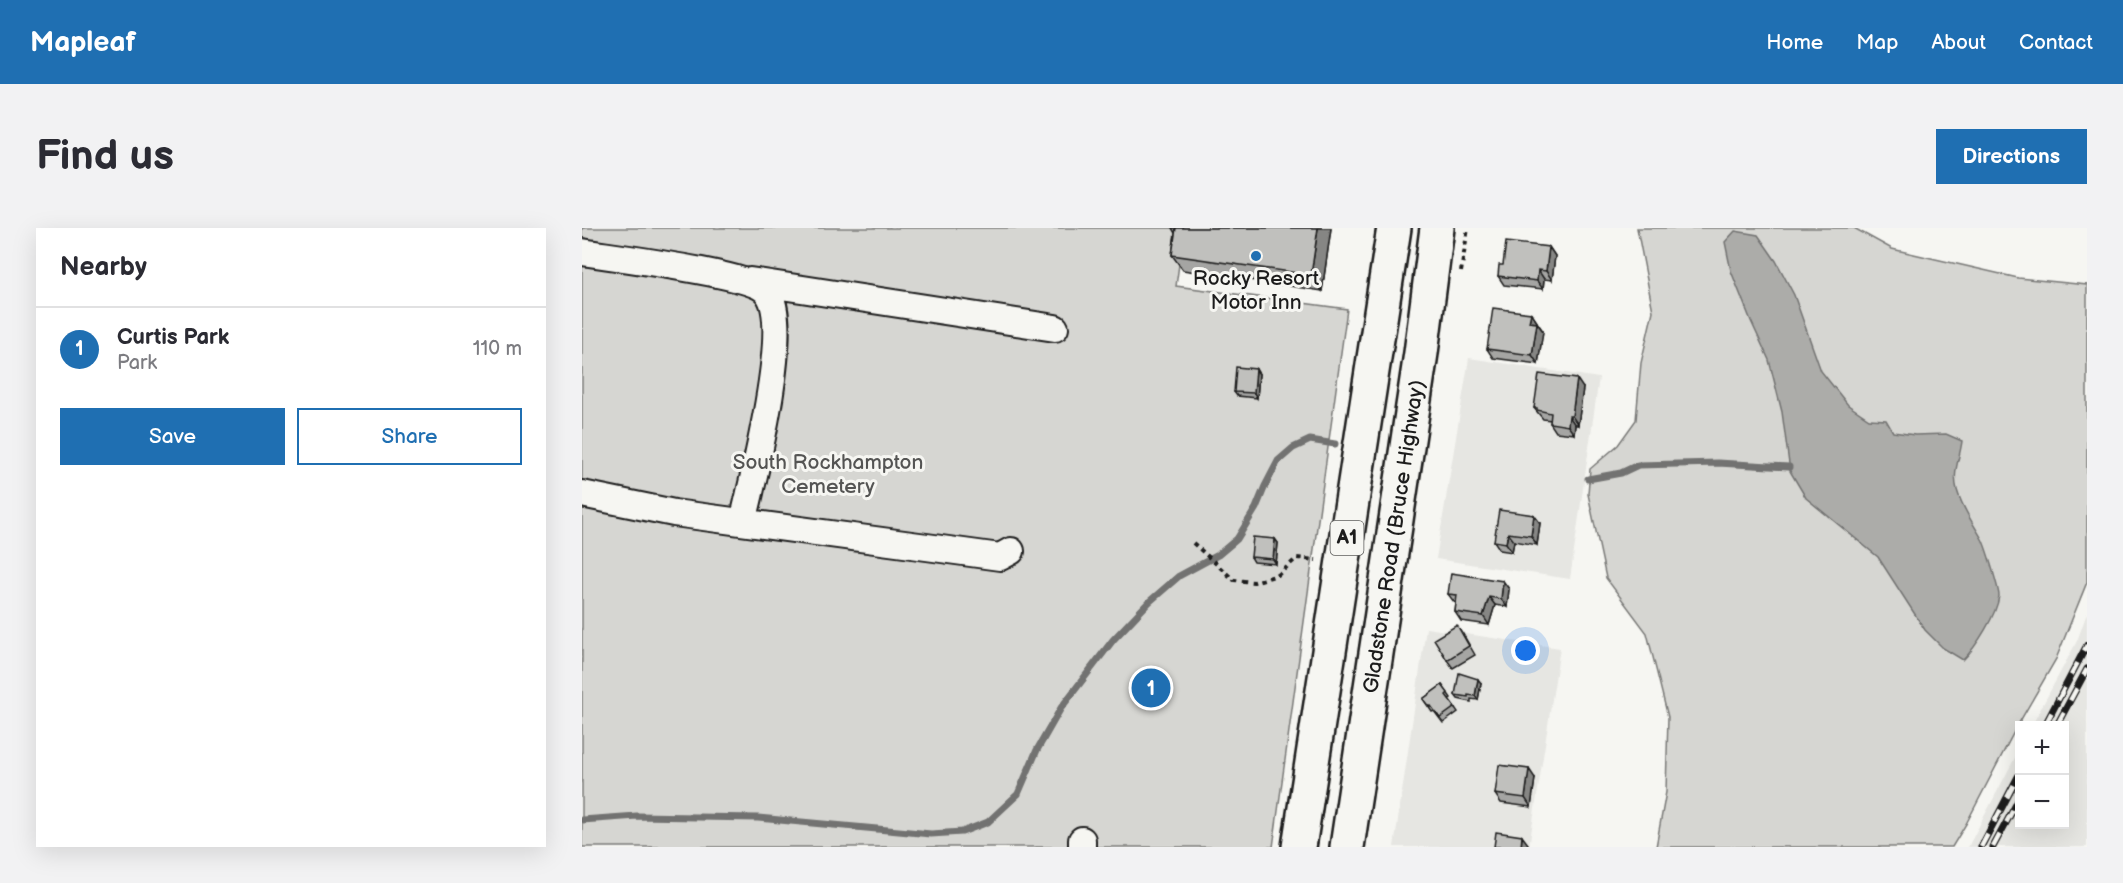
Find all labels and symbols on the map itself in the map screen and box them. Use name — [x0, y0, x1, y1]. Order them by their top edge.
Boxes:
marker: Rocky Resort Motor Inn — [1249, 249, 1263, 263]
place label: Rocky Resort Motor Inn — [1193, 266, 1320, 315]
street label: Gladstone Road (Bruce Highway) — [1358, 378, 1429, 695]
park label: South Rockhampton Cemetery — [733, 450, 923, 499]
road number: A1 — [1330, 521, 1364, 555]
your location — [1511, 636, 1540, 665]
pin: 1 — [1132, 666, 1170, 710]

